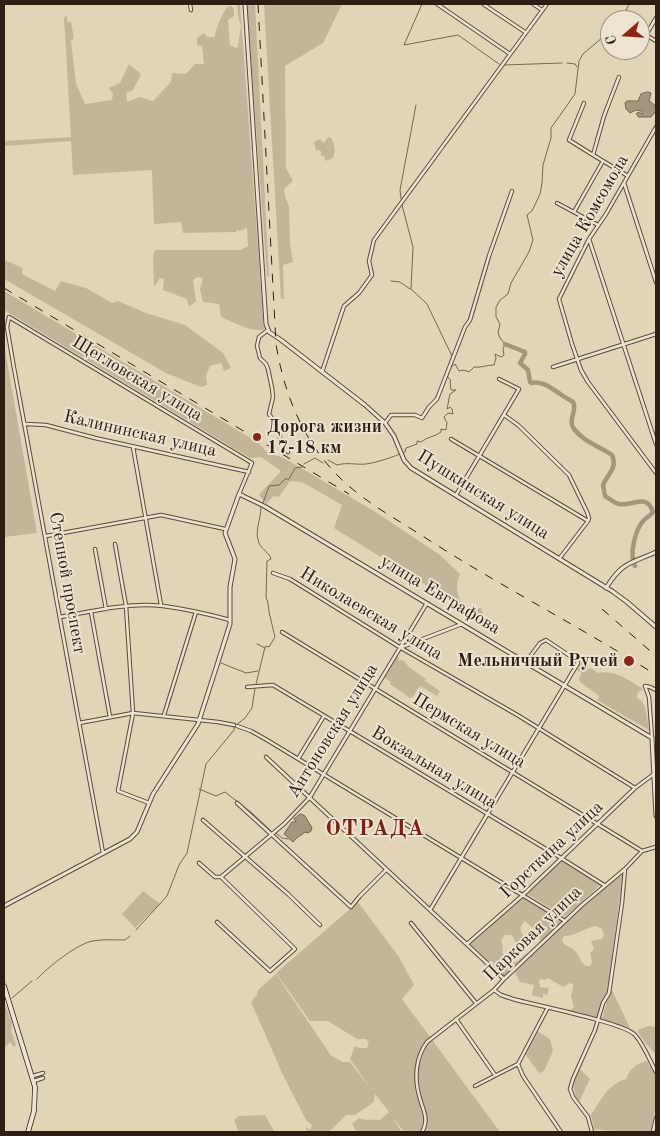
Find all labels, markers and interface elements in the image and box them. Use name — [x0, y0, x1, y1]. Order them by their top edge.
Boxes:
north arrow — [600, 10, 650, 60]
text: С — [604, 33, 620, 46]
street label: улица Комсомола — [546, 151, 634, 281]
street label: Щегловская улица — [68, 331, 206, 427]
street label: Калининская улица — [61, 406, 219, 462]
place label: Дорога жизни 17-18 км — [267, 416, 382, 458]
marker: Дорога жизни 17-18 км — [251, 431, 263, 443]
street label: Пушкинская улица — [413, 446, 553, 544]
street label: Степной проспект — [44, 510, 90, 656]
street label: улица Евграфова — [376, 551, 504, 639]
street label: Николаевская улица — [296, 563, 446, 665]
place label: Мельничный Ручей — [457, 650, 618, 672]
marker: Мельничный Ручей — [622, 654, 636, 668]
street label: Антоновская улица — [283, 660, 383, 802]
street label: Пермская улица — [408, 689, 530, 773]
street label: Вокзальная улица — [367, 722, 501, 814]
street label: Горсткина улица — [496, 797, 608, 903]
district label: ОТРАДА — [324, 816, 426, 842]
street label: Парковая улица — [479, 882, 587, 986]

